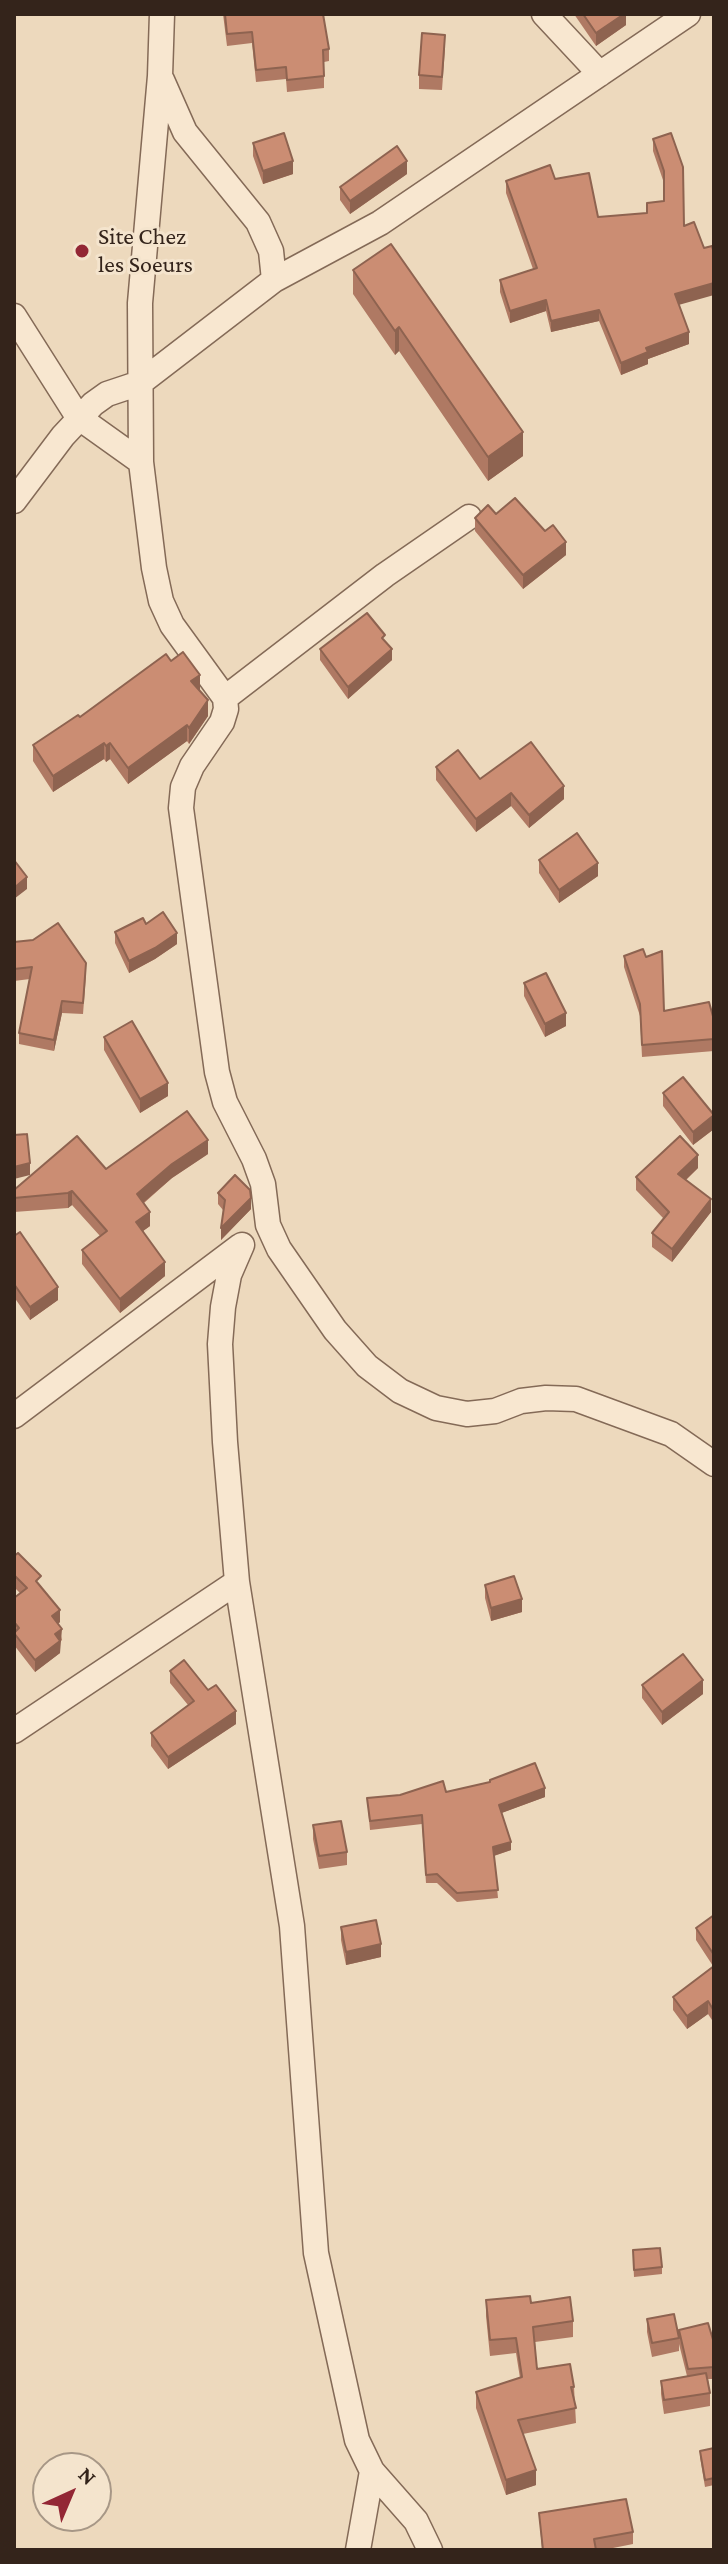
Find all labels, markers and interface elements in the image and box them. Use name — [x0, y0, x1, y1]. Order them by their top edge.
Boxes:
place label: Site Chez les Soeurs — [98, 223, 193, 279]
marker: Site Chez les Soeurs — [73, 242, 91, 260]
north arrow — [32, 2452, 112, 2532]
text: N — [74, 2462, 102, 2490]

